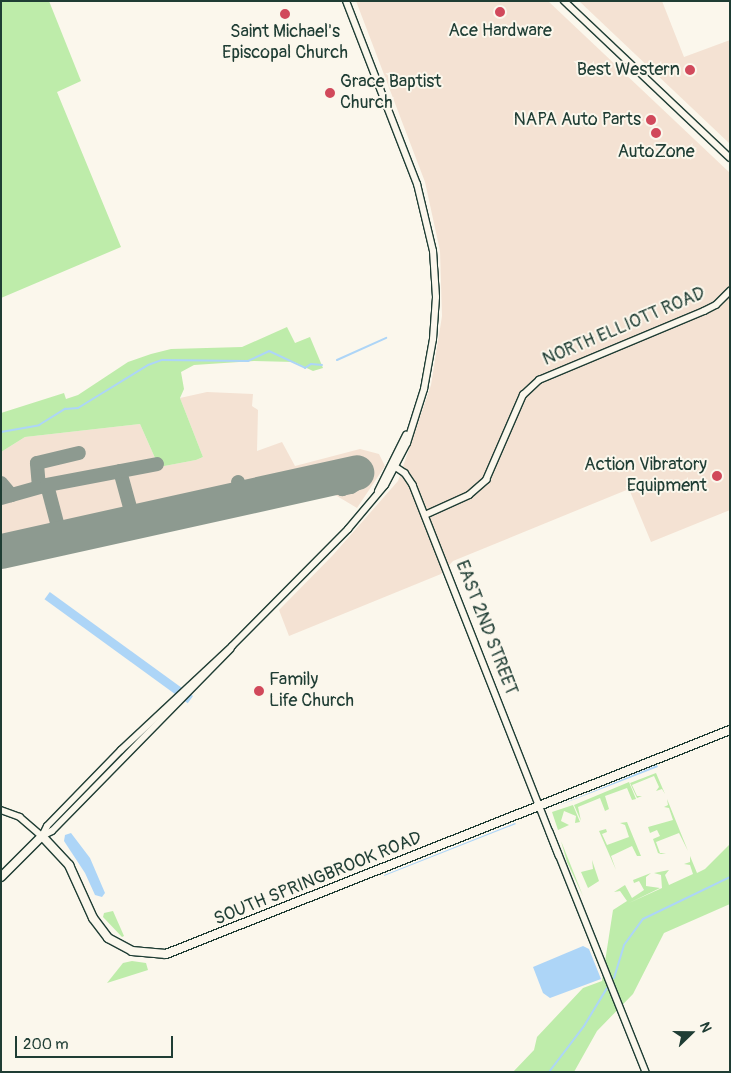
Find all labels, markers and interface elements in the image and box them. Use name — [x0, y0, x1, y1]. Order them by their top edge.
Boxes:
marker: Ace Hardware — [494, 6, 506, 18]
marker: Saint Michael's Episcopal Church — [279, 8, 291, 20]
place label: Ace Hardware — [448, 20, 552, 42]
place label: Saint Michael's Episcopal Church — [222, 22, 348, 64]
place label: Best Western — [577, 59, 680, 81]
marker: Best Western — [684, 64, 696, 76]
place label: Grace Baptist Church — [340, 72, 441, 115]
marker: Grace Baptist Church — [324, 87, 336, 99]
place label: NAPA Auto Parts — [513, 109, 641, 131]
marker: NAPA Auto Parts — [645, 114, 657, 126]
marker: AutoZone — [650, 127, 662, 139]
place label: AutoZone — [617, 141, 695, 163]
street label: NORTH ELLIOTT ROAD — [540, 283, 708, 371]
place label: Action Vibratory Equipment — [584, 455, 707, 498]
marker: Action Vibratory Equipment — [711, 470, 723, 482]
street label: EAST 2ND STREET — [450, 558, 522, 698]
place label: Family Life Church — [269, 670, 354, 712]
marker: Family Life Church — [253, 685, 265, 697]
street label: SOUTH SPRINGBROOK ROAD — [211, 827, 425, 931]
north arrow — [666, 1008, 716, 1058]
text: N — [696, 1020, 715, 1035]
scale bar — [18, 1026, 175, 1058]
text: 200 m — [23, 1035, 68, 1054]

